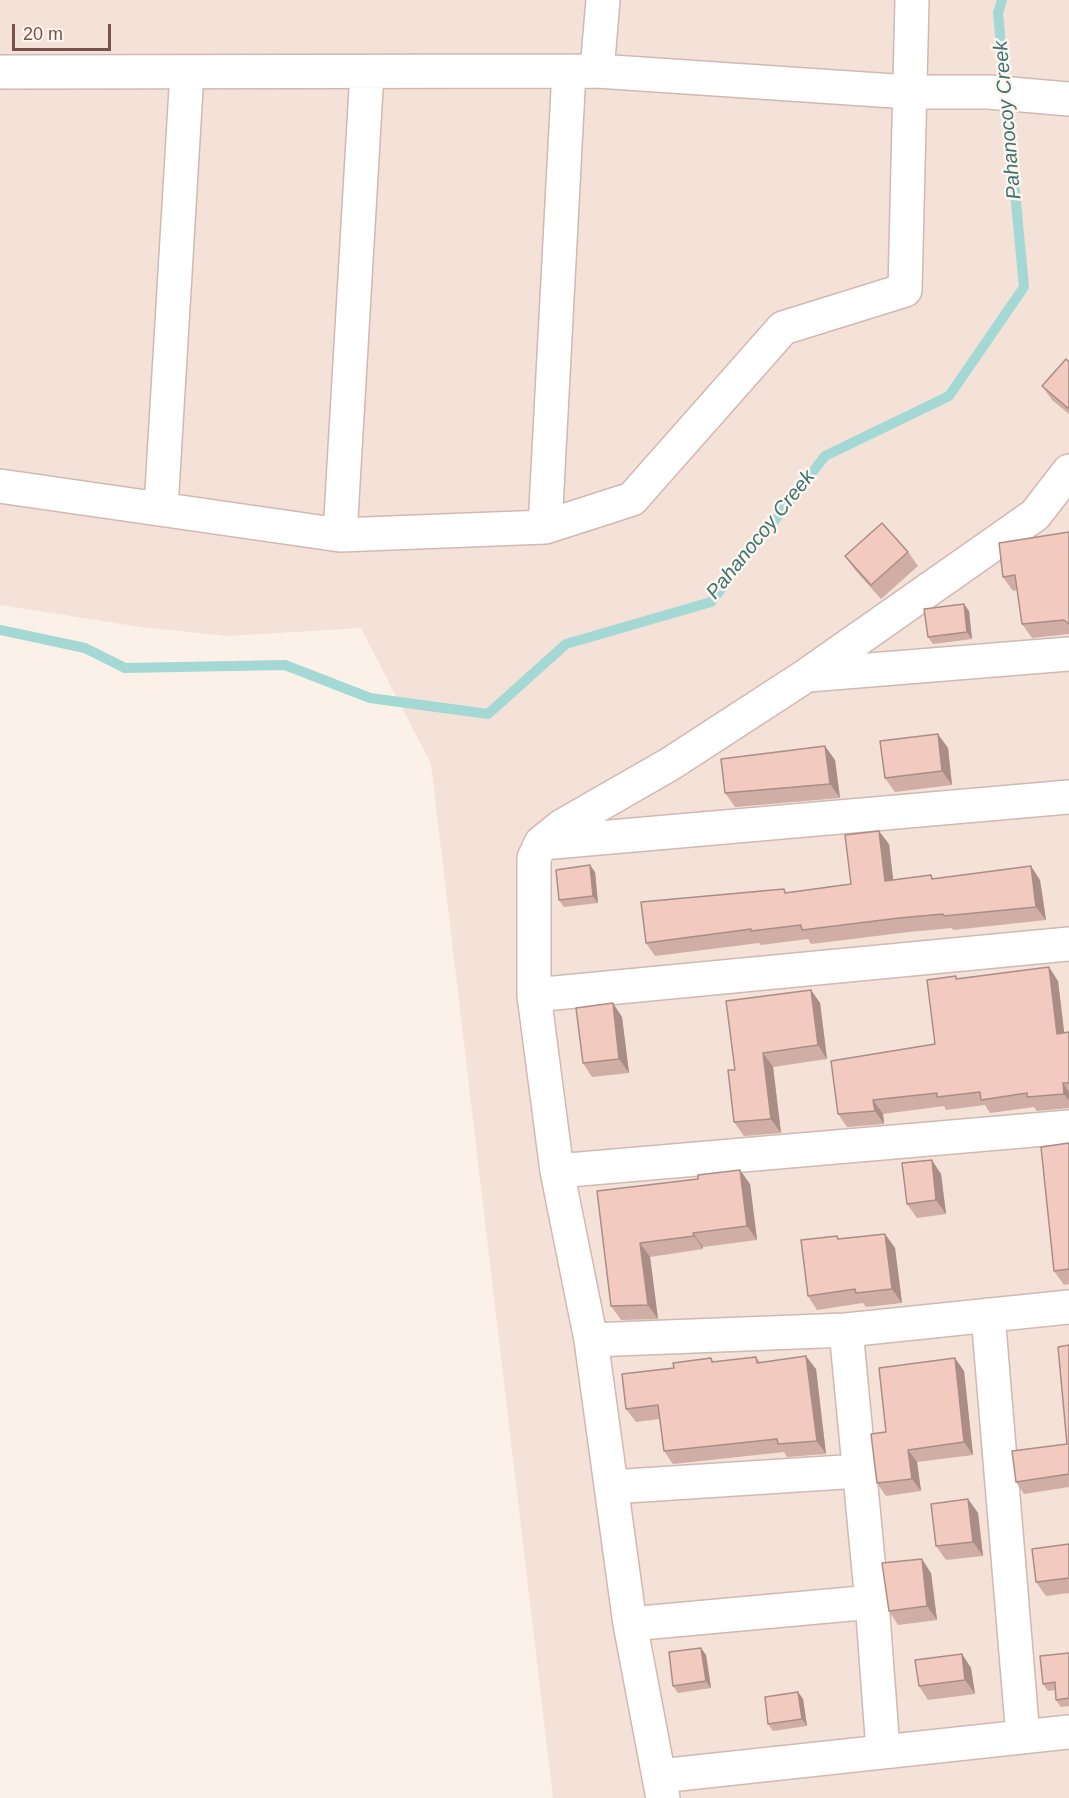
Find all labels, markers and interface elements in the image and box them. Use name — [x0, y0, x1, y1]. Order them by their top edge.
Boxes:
scale bar — [15, 12, 114, 50]
text: 20 m — [23, 24, 63, 44]
water label: Pahanocoy Creek — [989, 40, 1027, 200]
water label: Pahanocoy Creek — [702, 466, 820, 604]

